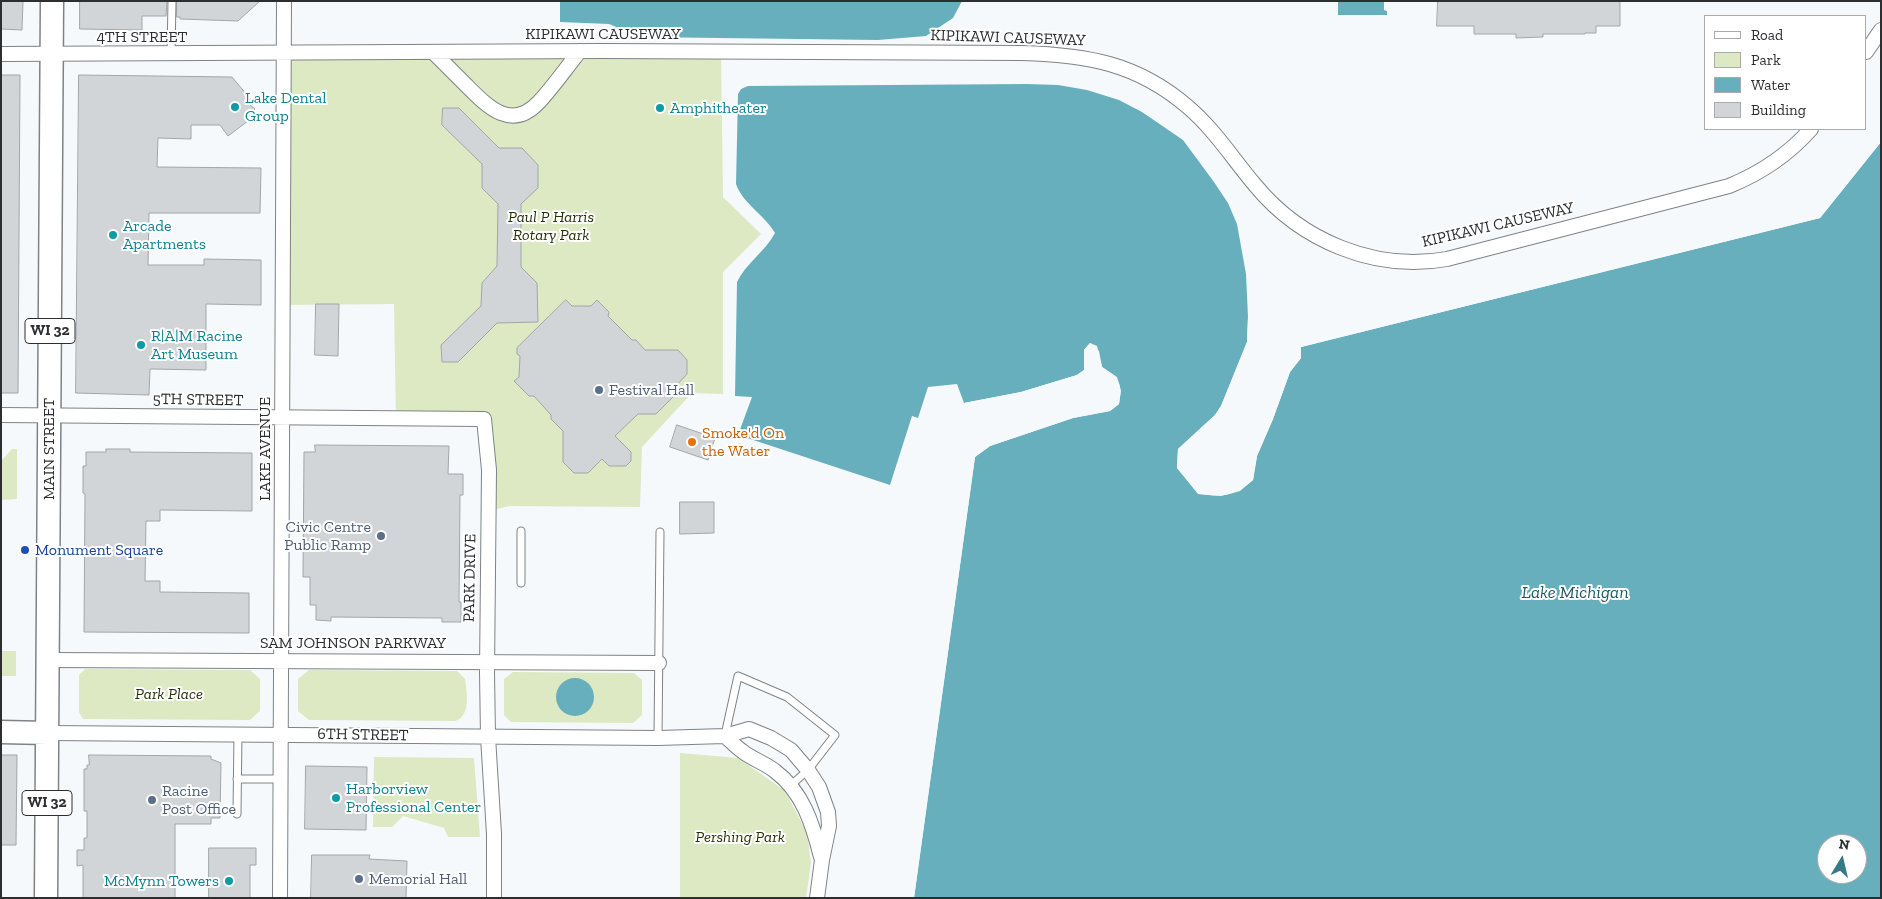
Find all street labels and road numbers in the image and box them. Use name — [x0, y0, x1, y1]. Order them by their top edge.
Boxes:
street label: KIPIKAWI CAUSEWAY — [525, 24, 681, 44]
street label: KIPIKAWI CAUSEWAY — [930, 26, 1086, 50]
street label: 4TH STREET — [96, 27, 188, 47]
street label: KIPIKAWI CAUSEWAY — [1420, 198, 1576, 252]
road number: WI 32 — [25, 318, 75, 344]
street label: 5TH STREET — [152, 390, 244, 410]
street label: LAKE AVENUE — [255, 397, 275, 501]
street label: MAIN STREET — [39, 398, 59, 500]
street label: PARK DRIVE — [460, 534, 480, 622]
street label: SAM JOHNSON PARKWAY — [260, 633, 446, 653]
street label: 6TH STREET — [317, 725, 409, 745]
road number: WI 32 — [22, 790, 72, 816]

